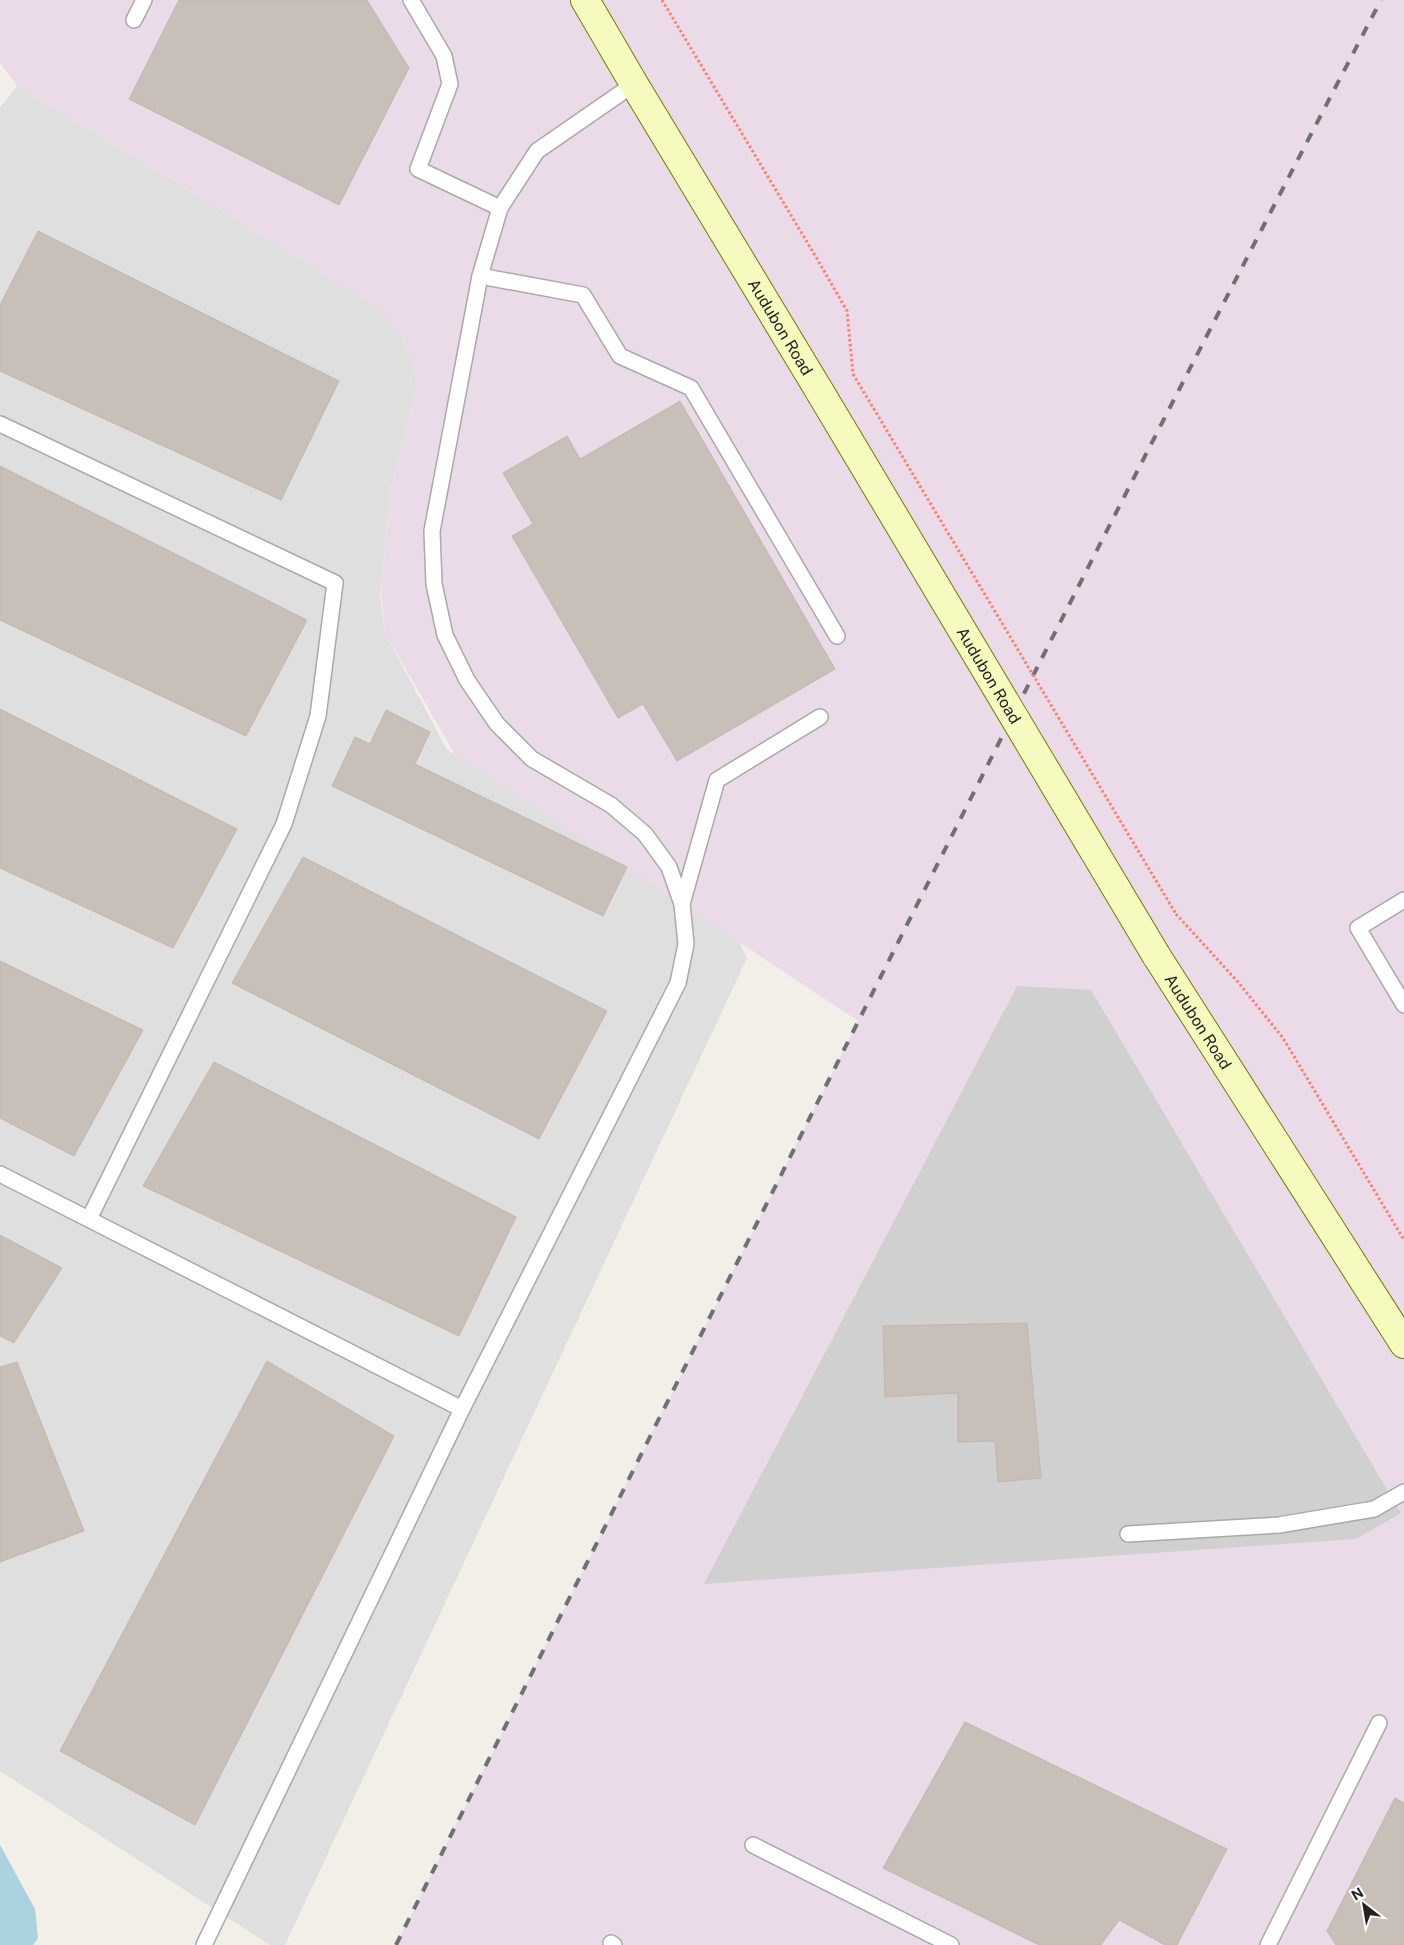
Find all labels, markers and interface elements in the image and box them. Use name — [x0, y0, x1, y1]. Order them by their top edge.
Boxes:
street label: Audubon Road — [744, 276, 817, 379]
street label: Audubon Road — [953, 624, 1025, 727]
street label: Audubon Road — [1161, 971, 1235, 1073]
north arrow — [1339, 1880, 1389, 1930]
text: N — [1348, 1884, 1366, 1904]

